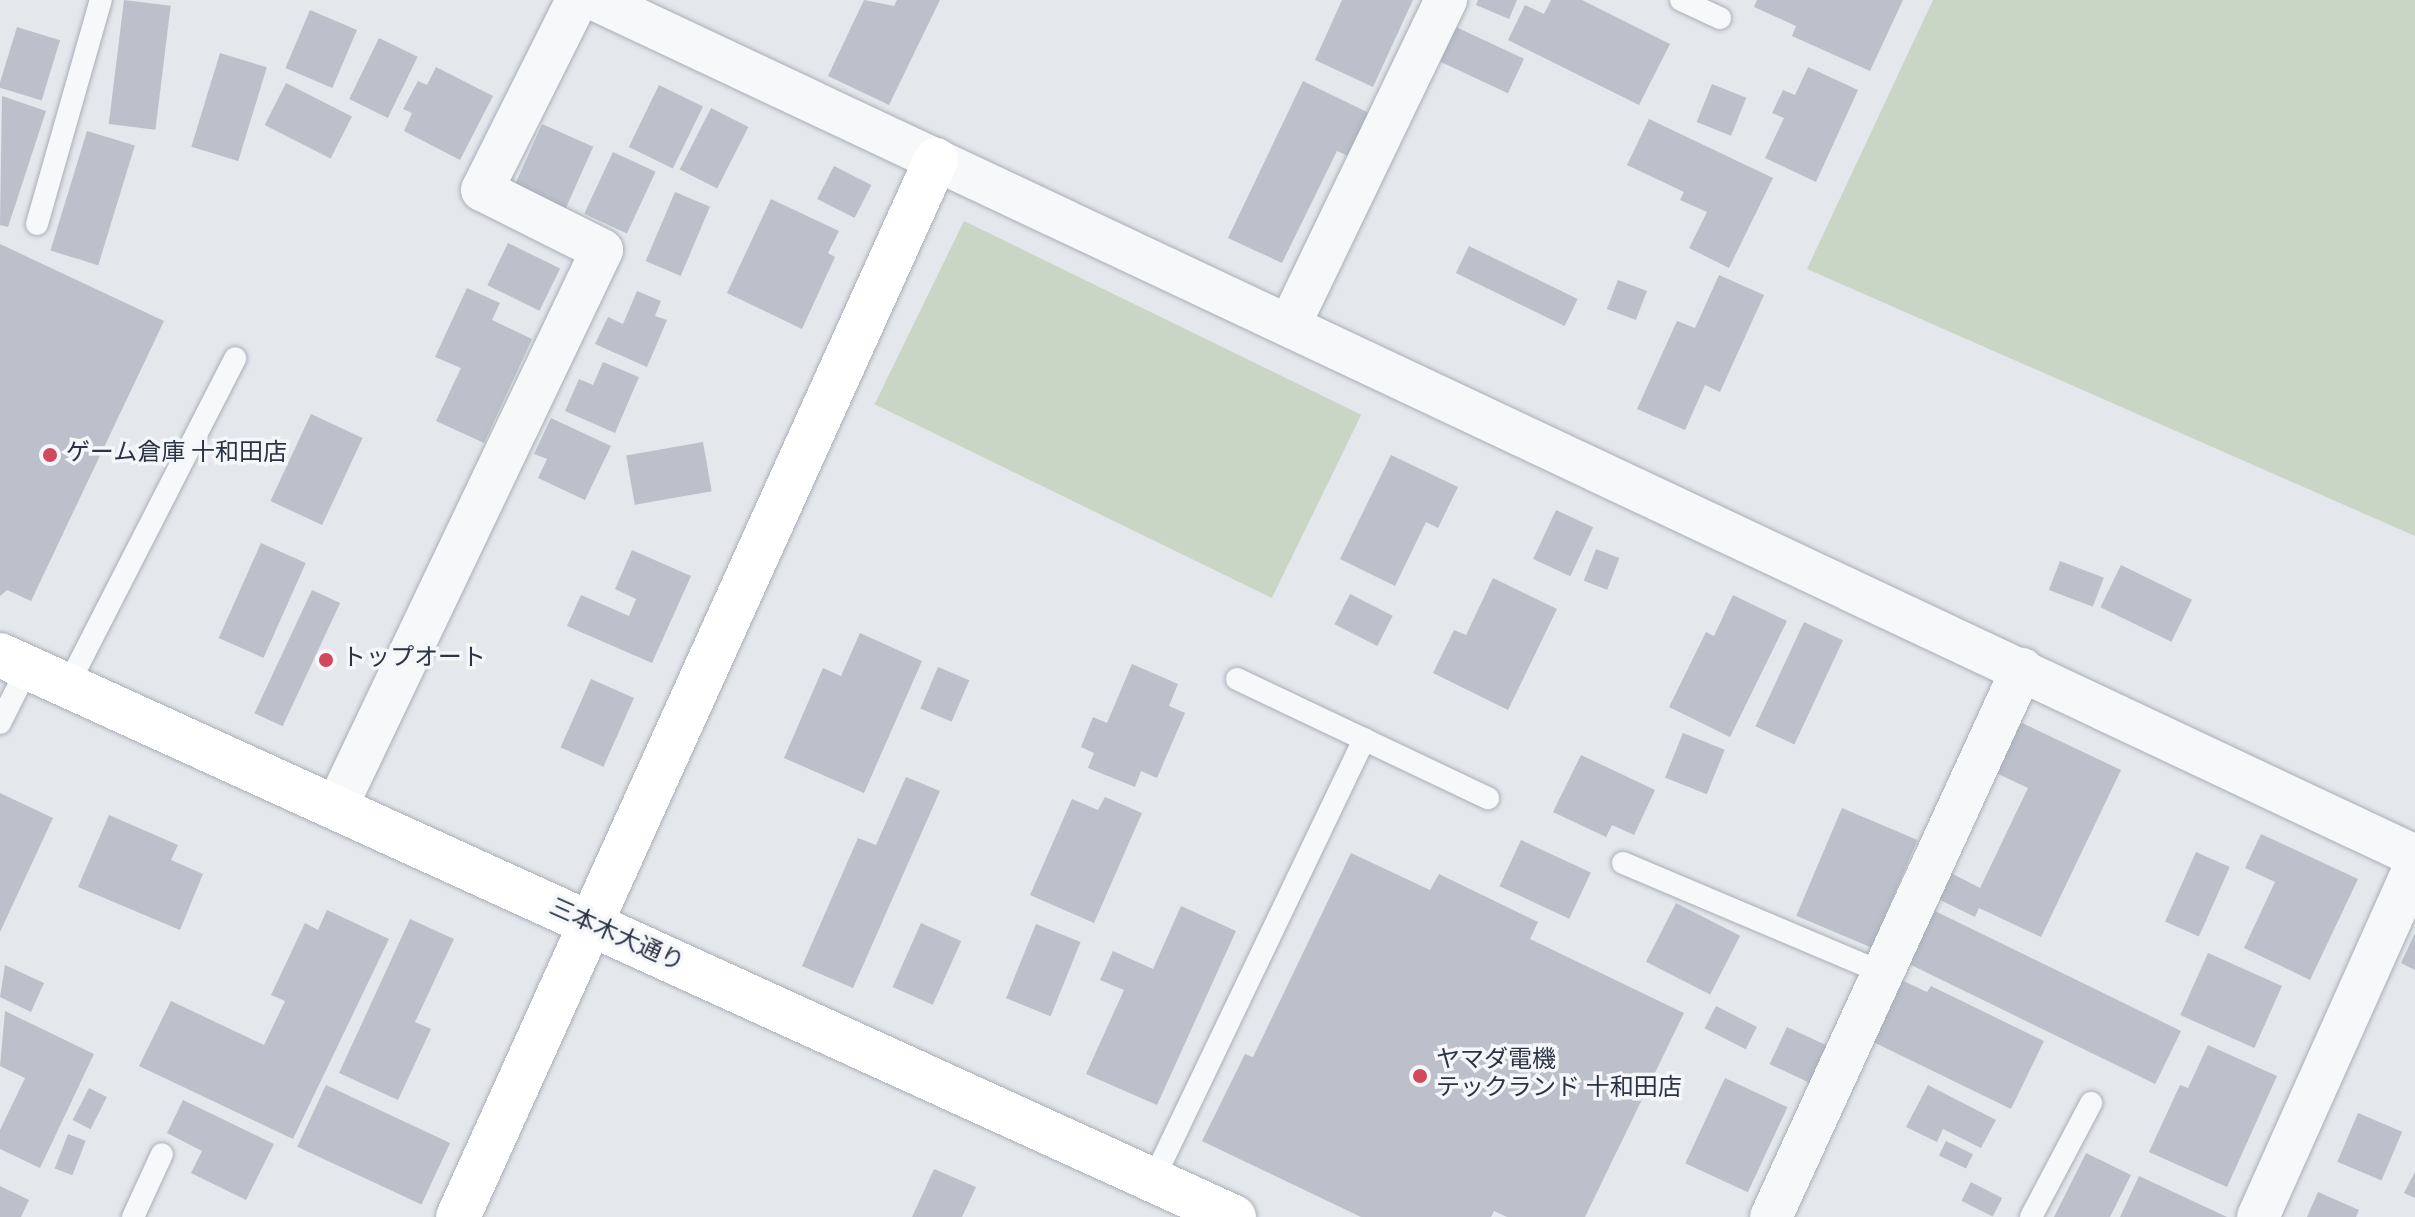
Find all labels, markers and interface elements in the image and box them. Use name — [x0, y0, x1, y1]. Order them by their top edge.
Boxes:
place label: ゲーム倉庫 十和田店 — [66, 441, 288, 469]
marker: ゲーム倉庫 十和田店 — [41, 446, 59, 464]
place label: トップオート — [342, 646, 486, 674]
marker: トップオート — [317, 651, 335, 669]
street label: 三本木大通り — [544, 895, 688, 979]
place label: ヤマダ電機 テックランド 十和田店 — [1436, 1048, 1682, 1104]
marker: ヤマダ電機 テックランド 十和田店 — [1411, 1067, 1429, 1085]

